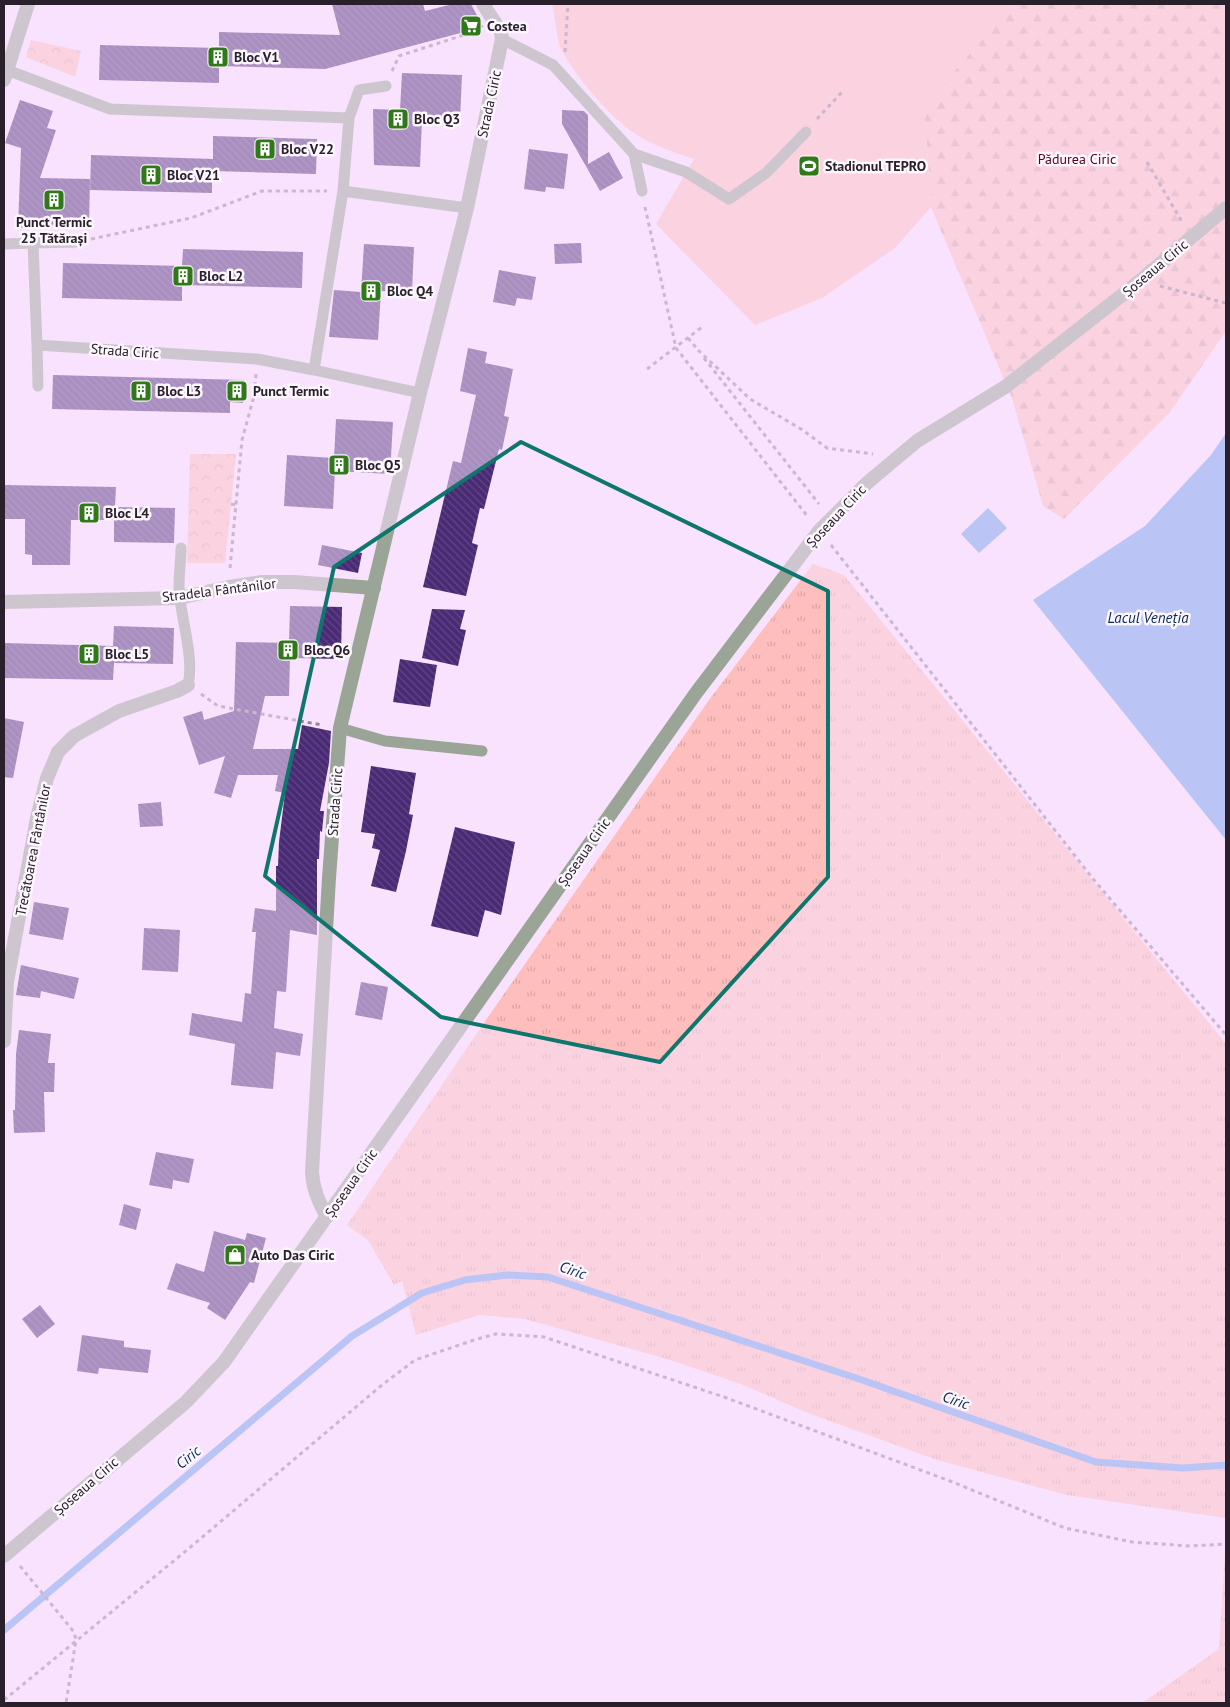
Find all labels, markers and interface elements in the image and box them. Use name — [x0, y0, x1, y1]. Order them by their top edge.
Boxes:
supermarket icon: Costea — [459, 14, 483, 38]
place label: Costea — [487, 17, 527, 35]
building icon: Bloc V1 — [206, 45, 230, 69]
place label: Bloc V1 — [234, 48, 279, 66]
street label: Strada Ciric — [473, 69, 505, 139]
building icon: Bloc Q3 — [386, 107, 410, 131]
place label: Bloc Q3 — [414, 110, 460, 128]
building icon: Bloc V22 — [253, 137, 277, 161]
place label: Bloc V22 — [281, 140, 334, 158]
park label: Pădurea Ciric — [1038, 150, 1116, 168]
sports icon: Stadionul TEPRO — [797, 154, 821, 178]
place label: Stadionul TEPRO — [825, 157, 926, 175]
building icon: Bloc V21 — [139, 163, 163, 187]
place label: Bloc V21 — [167, 166, 220, 184]
building icon: Punct Termic 25 Tătărași — [42, 188, 66, 212]
place label: Punct Termic 25 Tătărași — [16, 213, 92, 247]
street label: Șoseaua Ciric — [1119, 235, 1191, 301]
building icon: Bloc L2 — [171, 264, 195, 288]
place label: Bloc L2 — [199, 267, 243, 285]
building icon: Bloc Q4 — [359, 279, 383, 303]
place label: Bloc Q4 — [387, 282, 433, 300]
street label: Strada Ciric — [90, 340, 160, 362]
building icon: Bloc L3 — [129, 379, 153, 403]
building icon: Punct Termic — [225, 379, 249, 403]
place label: Bloc L3 — [157, 382, 201, 400]
place label: Punct Termic — [253, 382, 329, 400]
building icon: Bloc Q5 — [327, 453, 351, 477]
place label: Bloc Q5 — [355, 456, 401, 474]
street label: Șoseaua Ciric — [802, 481, 870, 551]
building icon: Bloc L4 — [77, 501, 101, 525]
place label: Bloc L4 — [105, 504, 149, 522]
street label: Stradela Fântânilor — [161, 574, 277, 606]
water label: Lacul Veneția — [1108, 608, 1189, 627]
building icon: Bloc Q6 — [276, 638, 300, 662]
place label: Bloc Q6 — [304, 641, 350, 659]
building icon: Bloc L5 — [77, 642, 101, 666]
place label: Bloc L5 — [105, 645, 149, 663]
street label: Strada Ciric — [324, 767, 346, 837]
street label: Trecătoarea Fântânilor — [11, 782, 55, 918]
street label: Șoseaua Ciric — [554, 814, 614, 890]
street label: Șoseaua Ciric — [321, 1145, 381, 1221]
shop icon: Auto Das Ciric — [223, 1243, 247, 1267]
place label: Auto Das Ciric — [251, 1246, 334, 1264]
water label: Ciric — [557, 1257, 589, 1284]
water label: Ciric — [940, 1387, 972, 1414]
water label: Ciric — [172, 1441, 205, 1473]
street label: Șoseaua Ciric — [50, 1453, 122, 1519]

